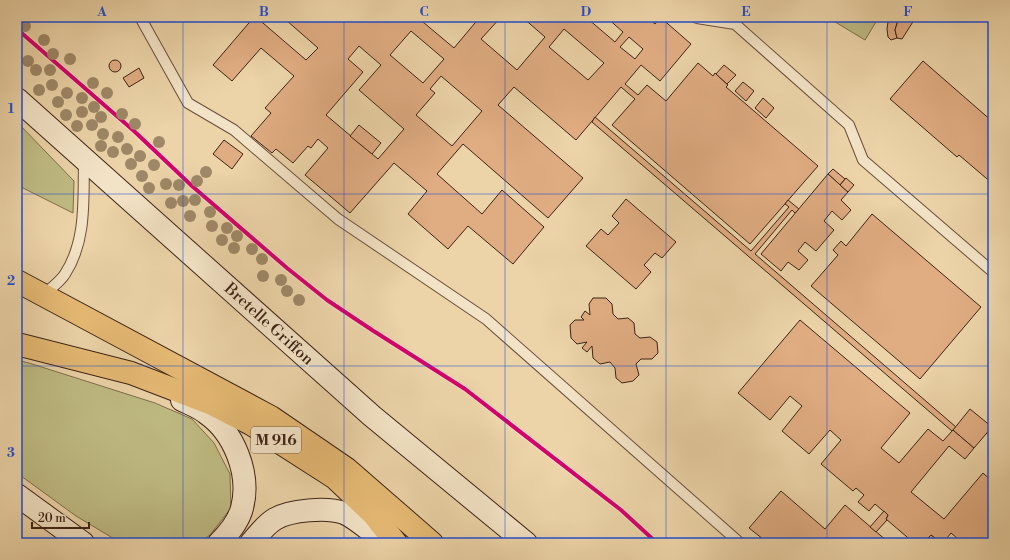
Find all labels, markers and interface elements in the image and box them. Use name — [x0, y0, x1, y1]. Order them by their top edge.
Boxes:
text: A — [96, 4, 107, 20]
text: B — [259, 4, 269, 20]
text: C — [419, 4, 429, 20]
text: D — [581, 4, 591, 20]
text: E — [741, 4, 751, 20]
text: F — [903, 4, 913, 20]
text: 1 — [8, 101, 15, 117]
text: 2 — [7, 273, 15, 289]
street label: Bretelle Griffon — [219, 278, 318, 370]
road number: M 916 — [251, 427, 301, 453]
text: 3 — [7, 445, 15, 461]
scale bar — [32, 504, 89, 530]
text: 20 m — [38, 511, 66, 526]

